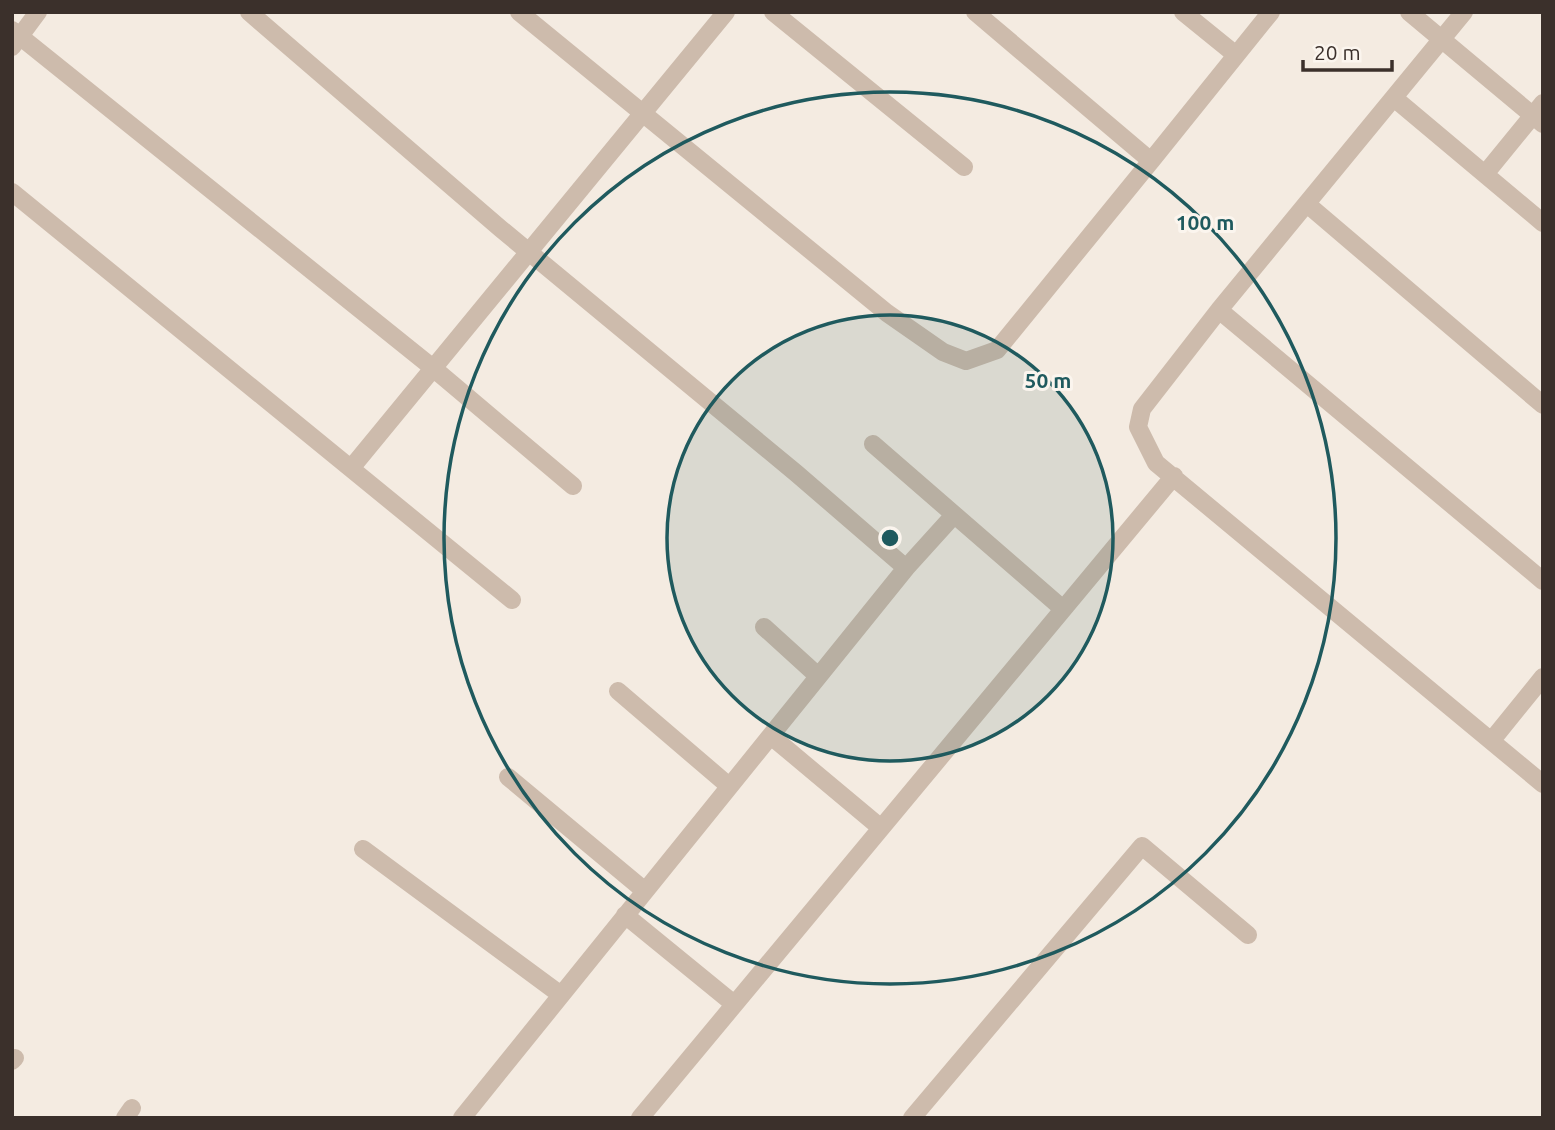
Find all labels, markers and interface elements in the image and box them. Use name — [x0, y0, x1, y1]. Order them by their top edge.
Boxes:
scale bar — [1303, 28, 1392, 72]
text: 20 m — [1314, 40, 1361, 64]
text: 100 m — [1176, 210, 1234, 234]
text: 50 m — [1025, 368, 1071, 392]
centre of rings — [878, 526, 902, 550]

